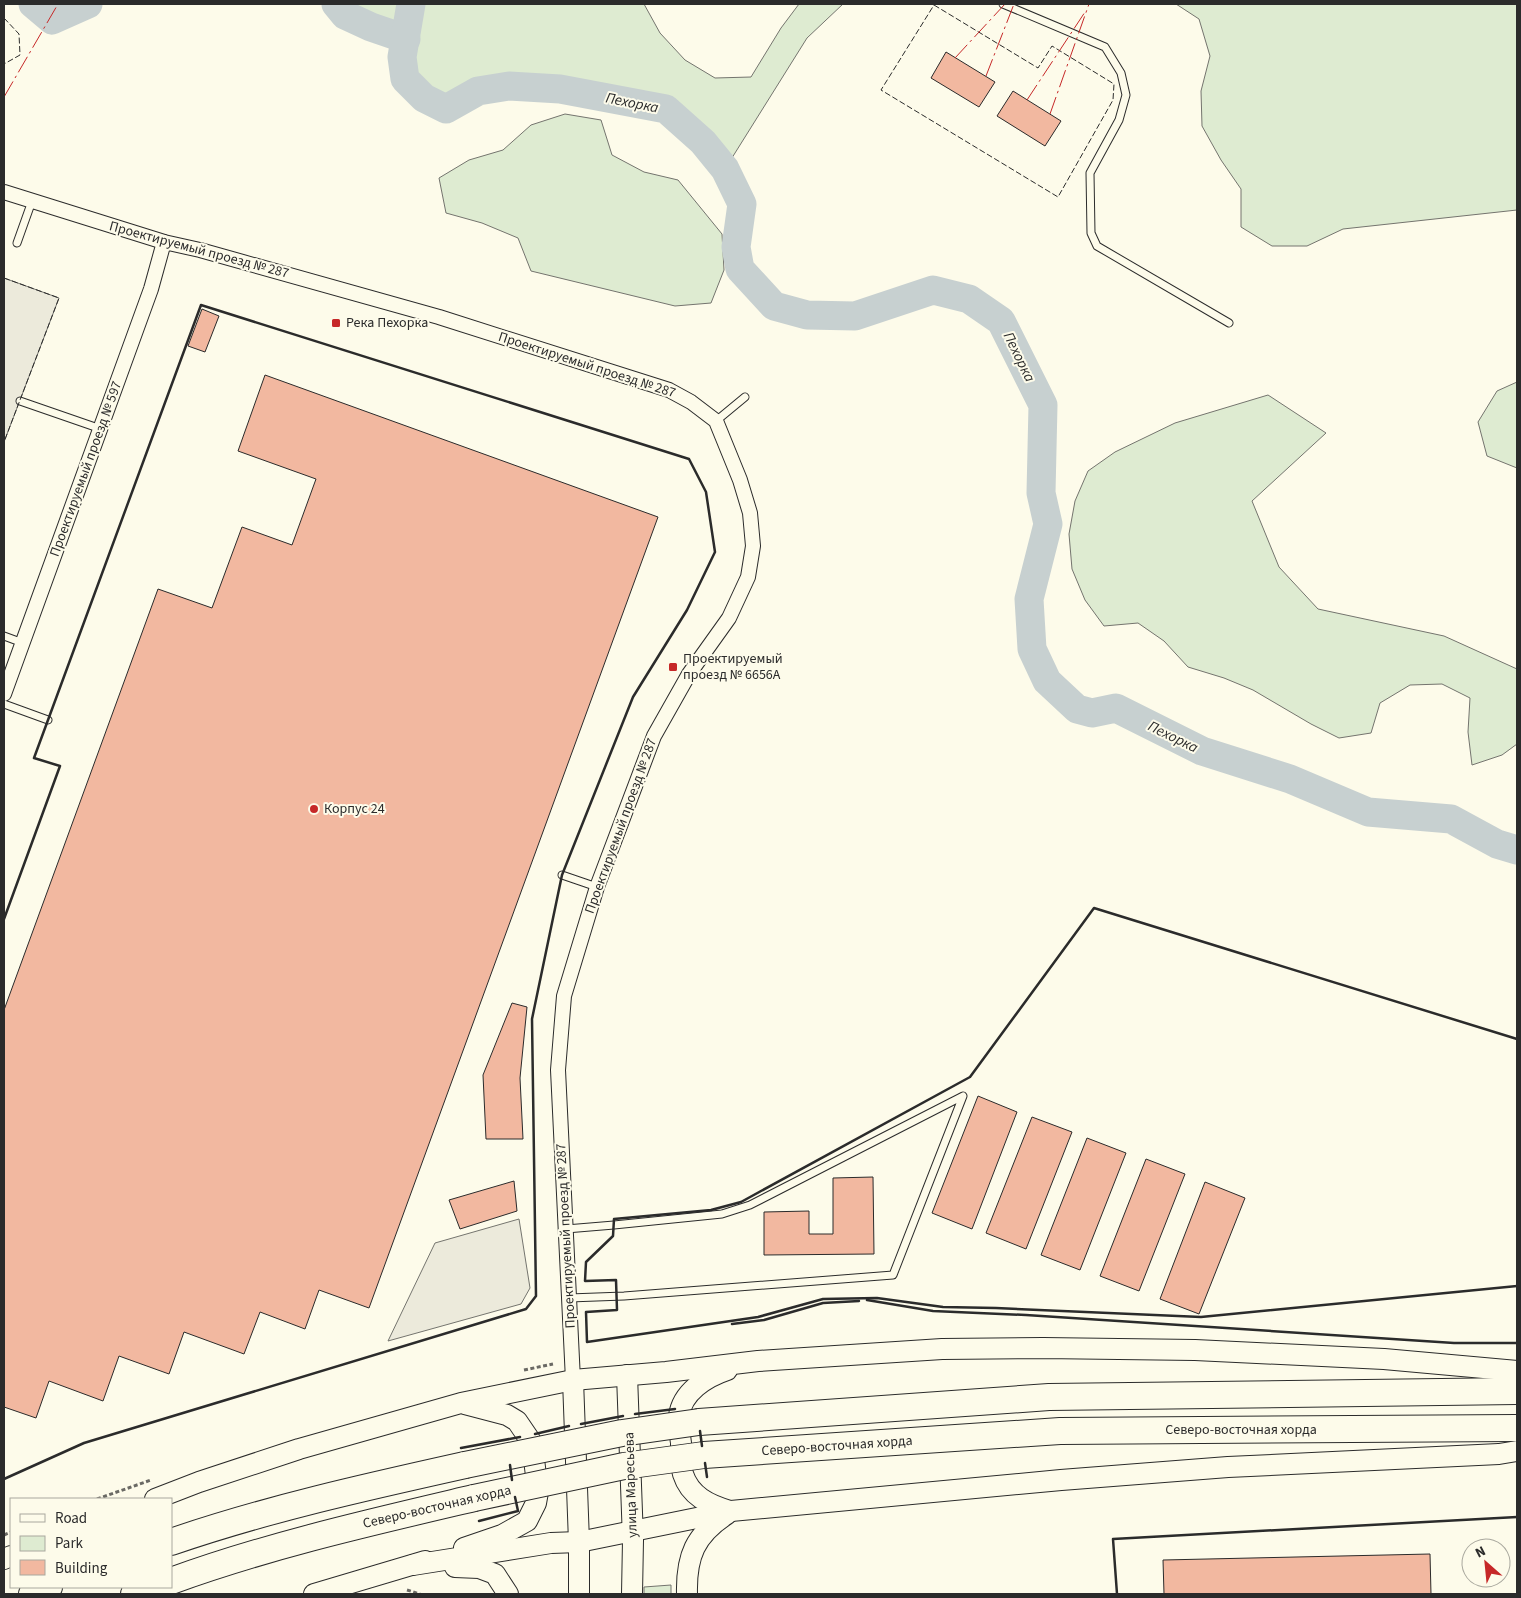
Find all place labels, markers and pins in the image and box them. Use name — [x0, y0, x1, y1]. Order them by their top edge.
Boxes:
place label: Река Пехорка — [346, 313, 428, 333]
marker: Река Пехорка — [330, 317, 342, 329]
place label: Проектируемый проезд № 6656А — [683, 649, 783, 685]
marker: Проектируемый проезд № 6656А — [667, 661, 679, 673]
place label: Корпус 24 — [324, 799, 385, 819]
marker: Корпус 24 — [308, 803, 320, 815]

